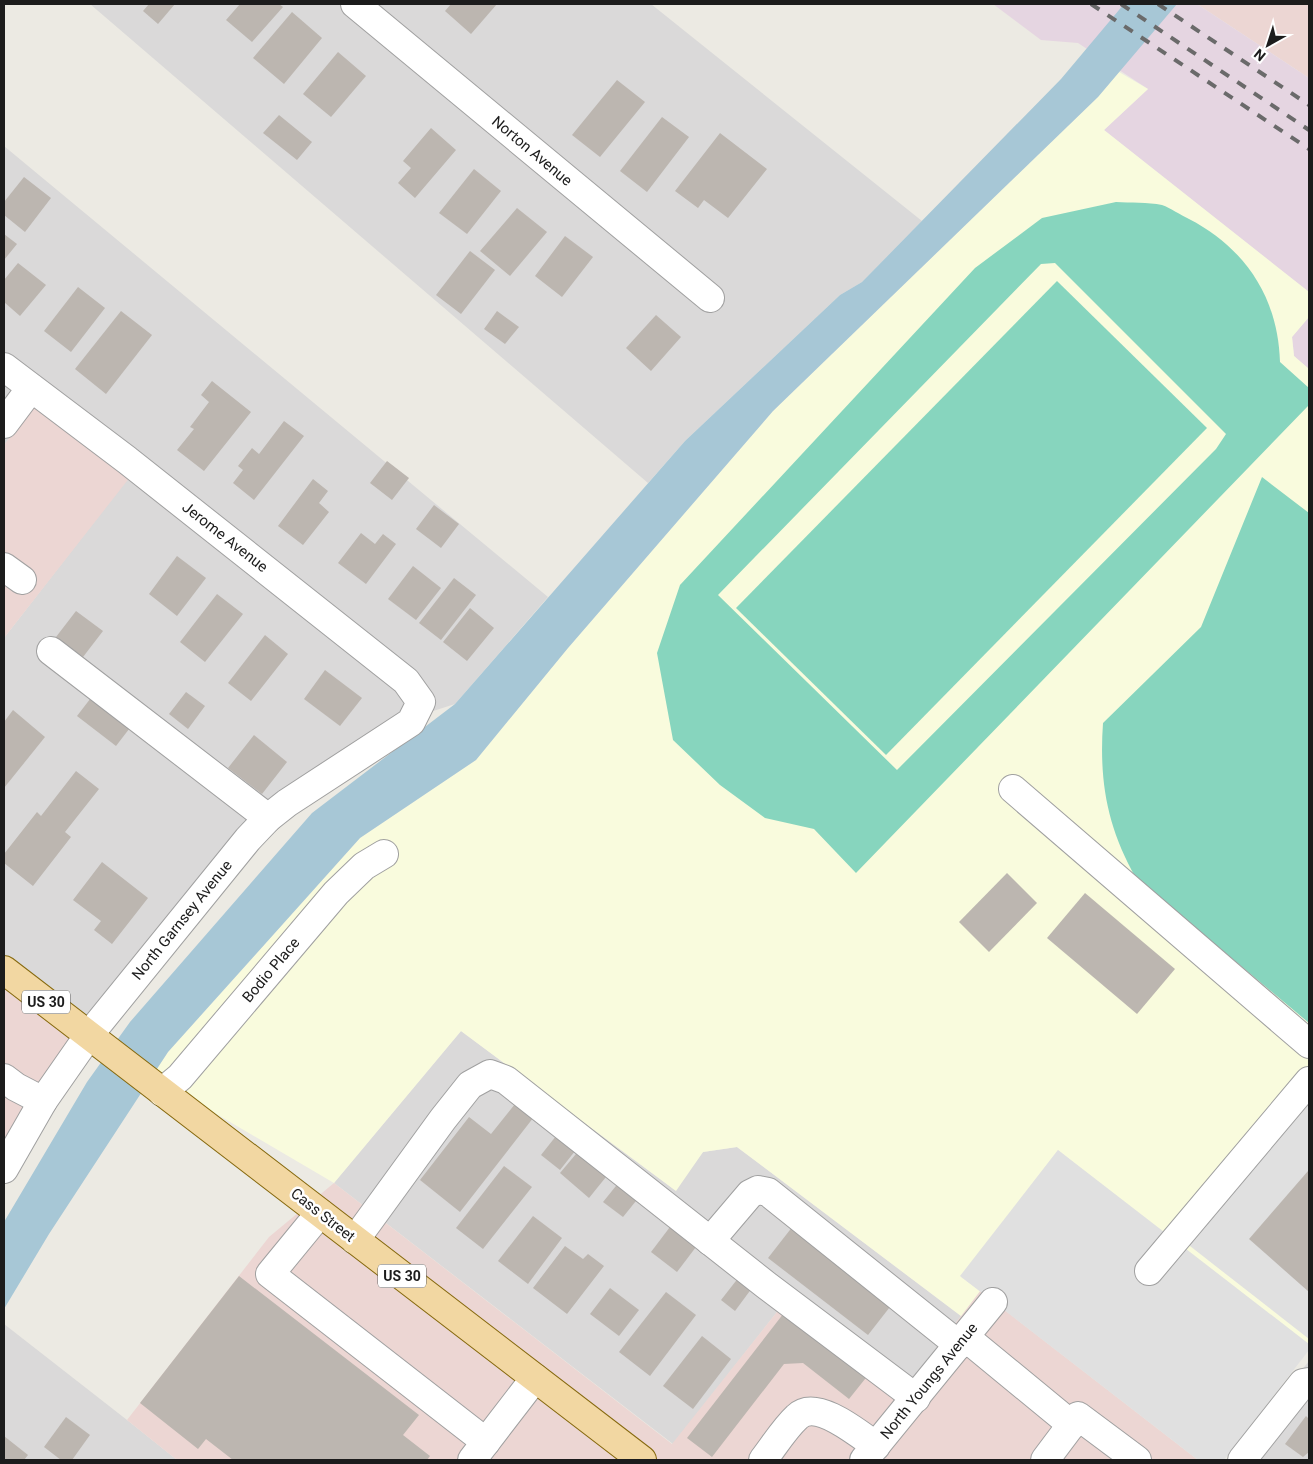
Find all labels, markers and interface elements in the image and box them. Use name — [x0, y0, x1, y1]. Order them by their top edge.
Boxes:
north arrow — [1243, 20, 1293, 70]
text: N — [1251, 46, 1269, 64]
street label: Norton Avenue — [488, 112, 576, 190]
street label: Jerome Avenue — [179, 498, 271, 576]
street label: North Garnsey Avenue — [128, 856, 236, 983]
street label: Bodio Place — [239, 934, 303, 1006]
road number: US 30 — [22, 990, 70, 1014]
street label: Cass Street — [287, 1184, 359, 1246]
road number: US 30 — [378, 1264, 426, 1288]
street label: North Youngs Avenue — [877, 1319, 981, 1443]

